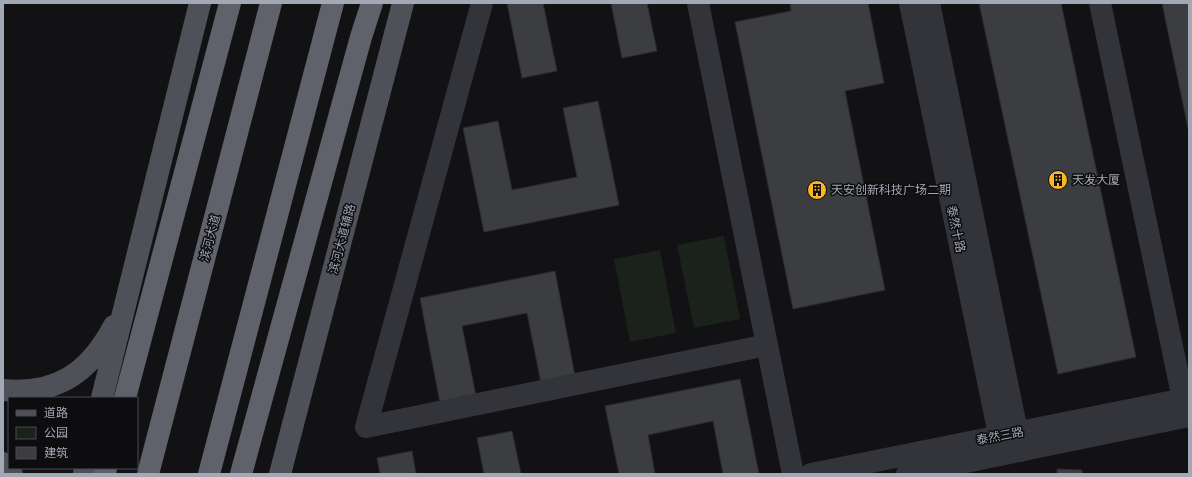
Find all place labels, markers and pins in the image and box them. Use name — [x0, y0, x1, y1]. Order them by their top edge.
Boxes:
building icon: 天发大厦 — [1047, 169, 1069, 191]
place label: 天发大厦 — [1072, 172, 1120, 187]
building icon: 天安创新科技广场二期 — [806, 179, 828, 201]
place label: 天安创新科技广场二期 — [831, 182, 951, 197]

